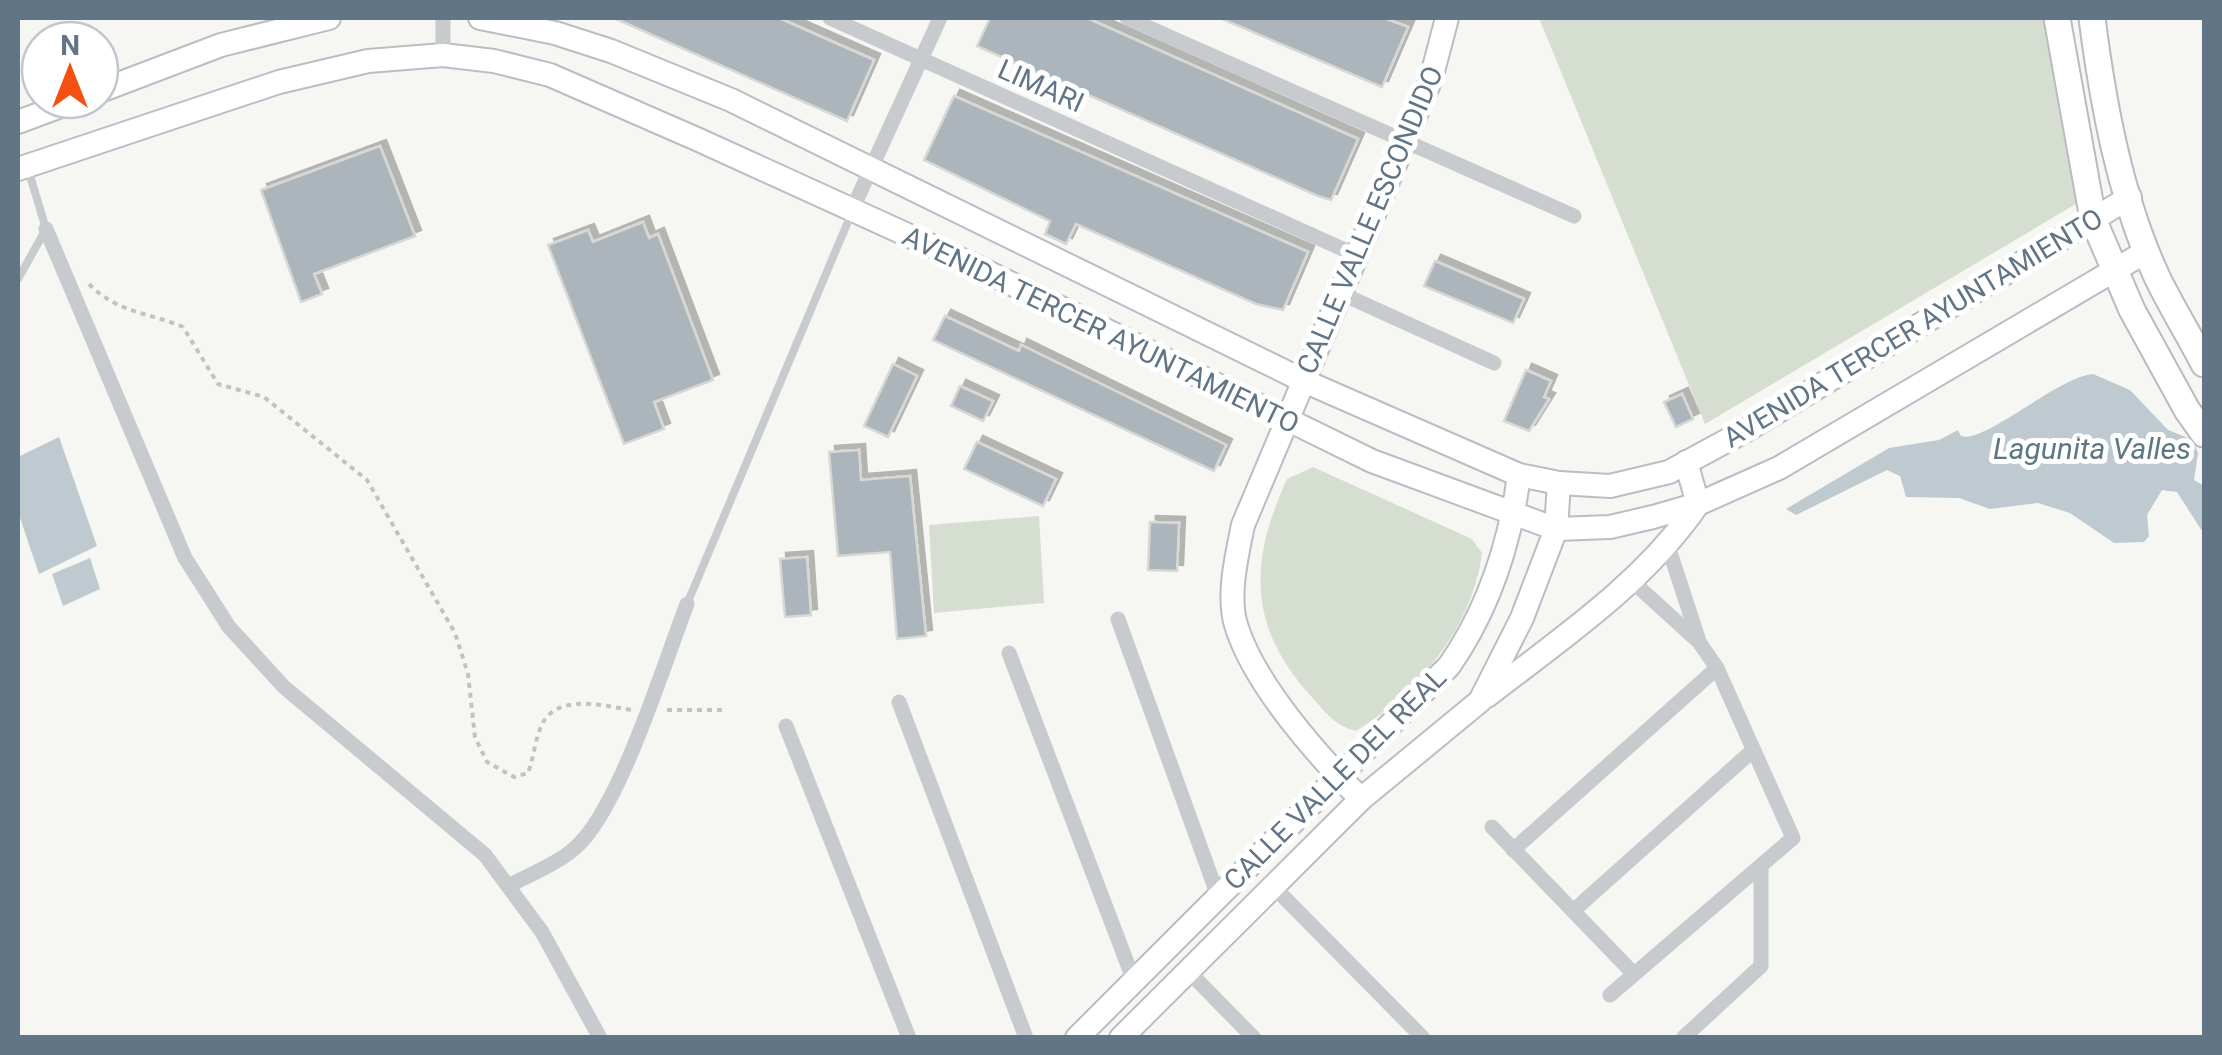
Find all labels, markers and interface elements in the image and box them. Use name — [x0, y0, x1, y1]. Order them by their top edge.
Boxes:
north arrow — [20, 20, 120, 120]
text: N — [60, 29, 80, 62]
street label: LIMARI — [993, 53, 1089, 119]
street label: CALLE VALLE ESCONDIDO — [1290, 61, 1450, 379]
street label: AVENIDA TERCER AYUNTAMIENTO — [1717, 201, 2109, 455]
street label: AVENIDA TERCER AYUNTAMIENTO — [898, 219, 1304, 441]
water label: Lagunita Valles — [1993, 431, 2191, 466]
street label: CALLE VALLE DEL REAL — [1217, 661, 1453, 897]

